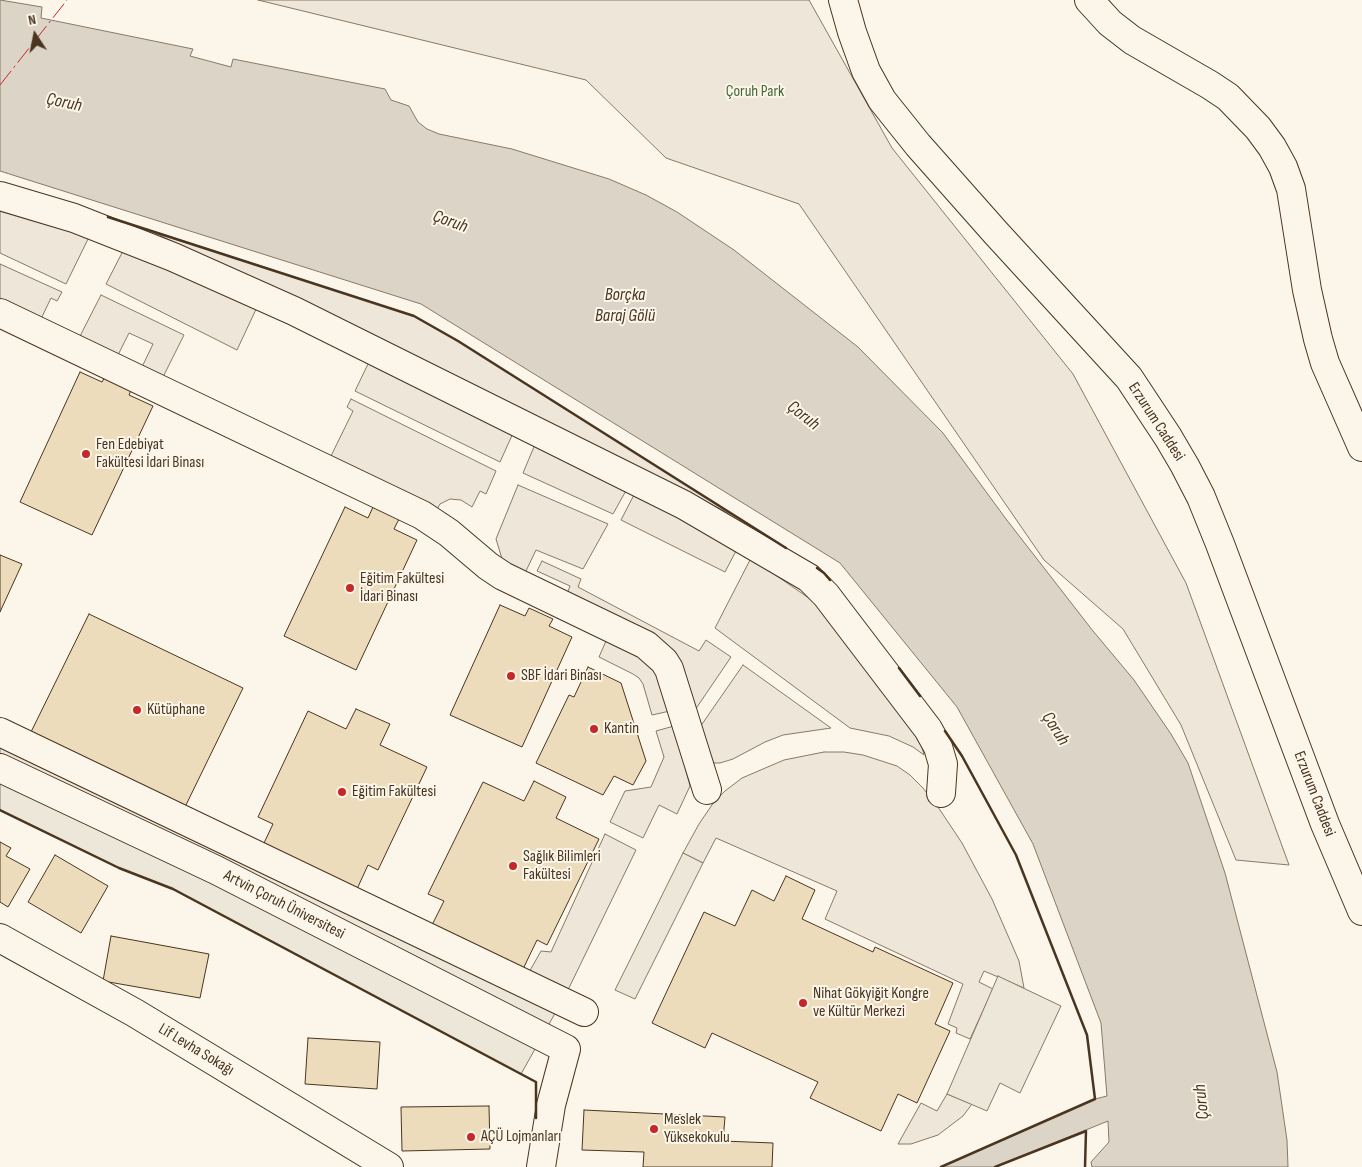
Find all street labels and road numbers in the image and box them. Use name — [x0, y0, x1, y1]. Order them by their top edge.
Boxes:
street label: Erzurum Caddesi — [1123, 379, 1189, 465]
street label: Erzurum Caddesi — [1289, 749, 1339, 839]
street label: Artvin Çoruh Üniversitesi — [220, 866, 348, 944]
street label: Lif Levha Sokağı — [155, 1020, 237, 1080]

